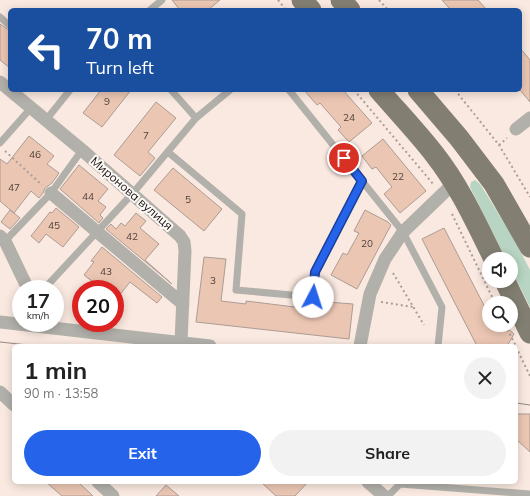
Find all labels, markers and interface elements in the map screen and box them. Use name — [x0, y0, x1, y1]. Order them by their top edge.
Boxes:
text: 70 m — [86, 21, 152, 56]
icon: left — [20, 24, 72, 76]
text: Turn left — [86, 56, 154, 79]
house number: 9 — [104, 95, 110, 108]
house number: 24 — [343, 111, 355, 124]
house number: 7 — [143, 129, 149, 142]
pin — [327, 141, 361, 175]
icon: arrive — [333, 147, 355, 169]
house number: 46 — [29, 148, 41, 161]
street label: Миронова вулиця — [88, 153, 176, 233]
house number: 22 — [392, 170, 404, 183]
house number: 47 — [8, 181, 20, 194]
house number: 44 — [82, 190, 94, 203]
house number: 5 — [185, 193, 191, 206]
house number: 45 — [48, 219, 60, 232]
house number: 42 — [126, 230, 138, 243]
house number: 20 — [361, 237, 373, 250]
map controls — [482, 252, 518, 332]
button: sound — [482, 252, 518, 288]
house number: 43 — [100, 265, 112, 278]
house number: 3 — [210, 274, 216, 287]
position arrow — [292, 276, 334, 318]
speed limit sign: 20 — [72, 280, 124, 332]
text: 17 — [26, 288, 50, 313]
button: search — [482, 296, 518, 332]
text: km/h — [27, 309, 49, 322]
text: 1 min — [24, 355, 87, 385]
button: close — [464, 357, 506, 399]
text: 90 m · 13:58 — [24, 385, 98, 401]
button: Exit — [24, 430, 261, 476]
button: Share — [269, 430, 506, 476]

